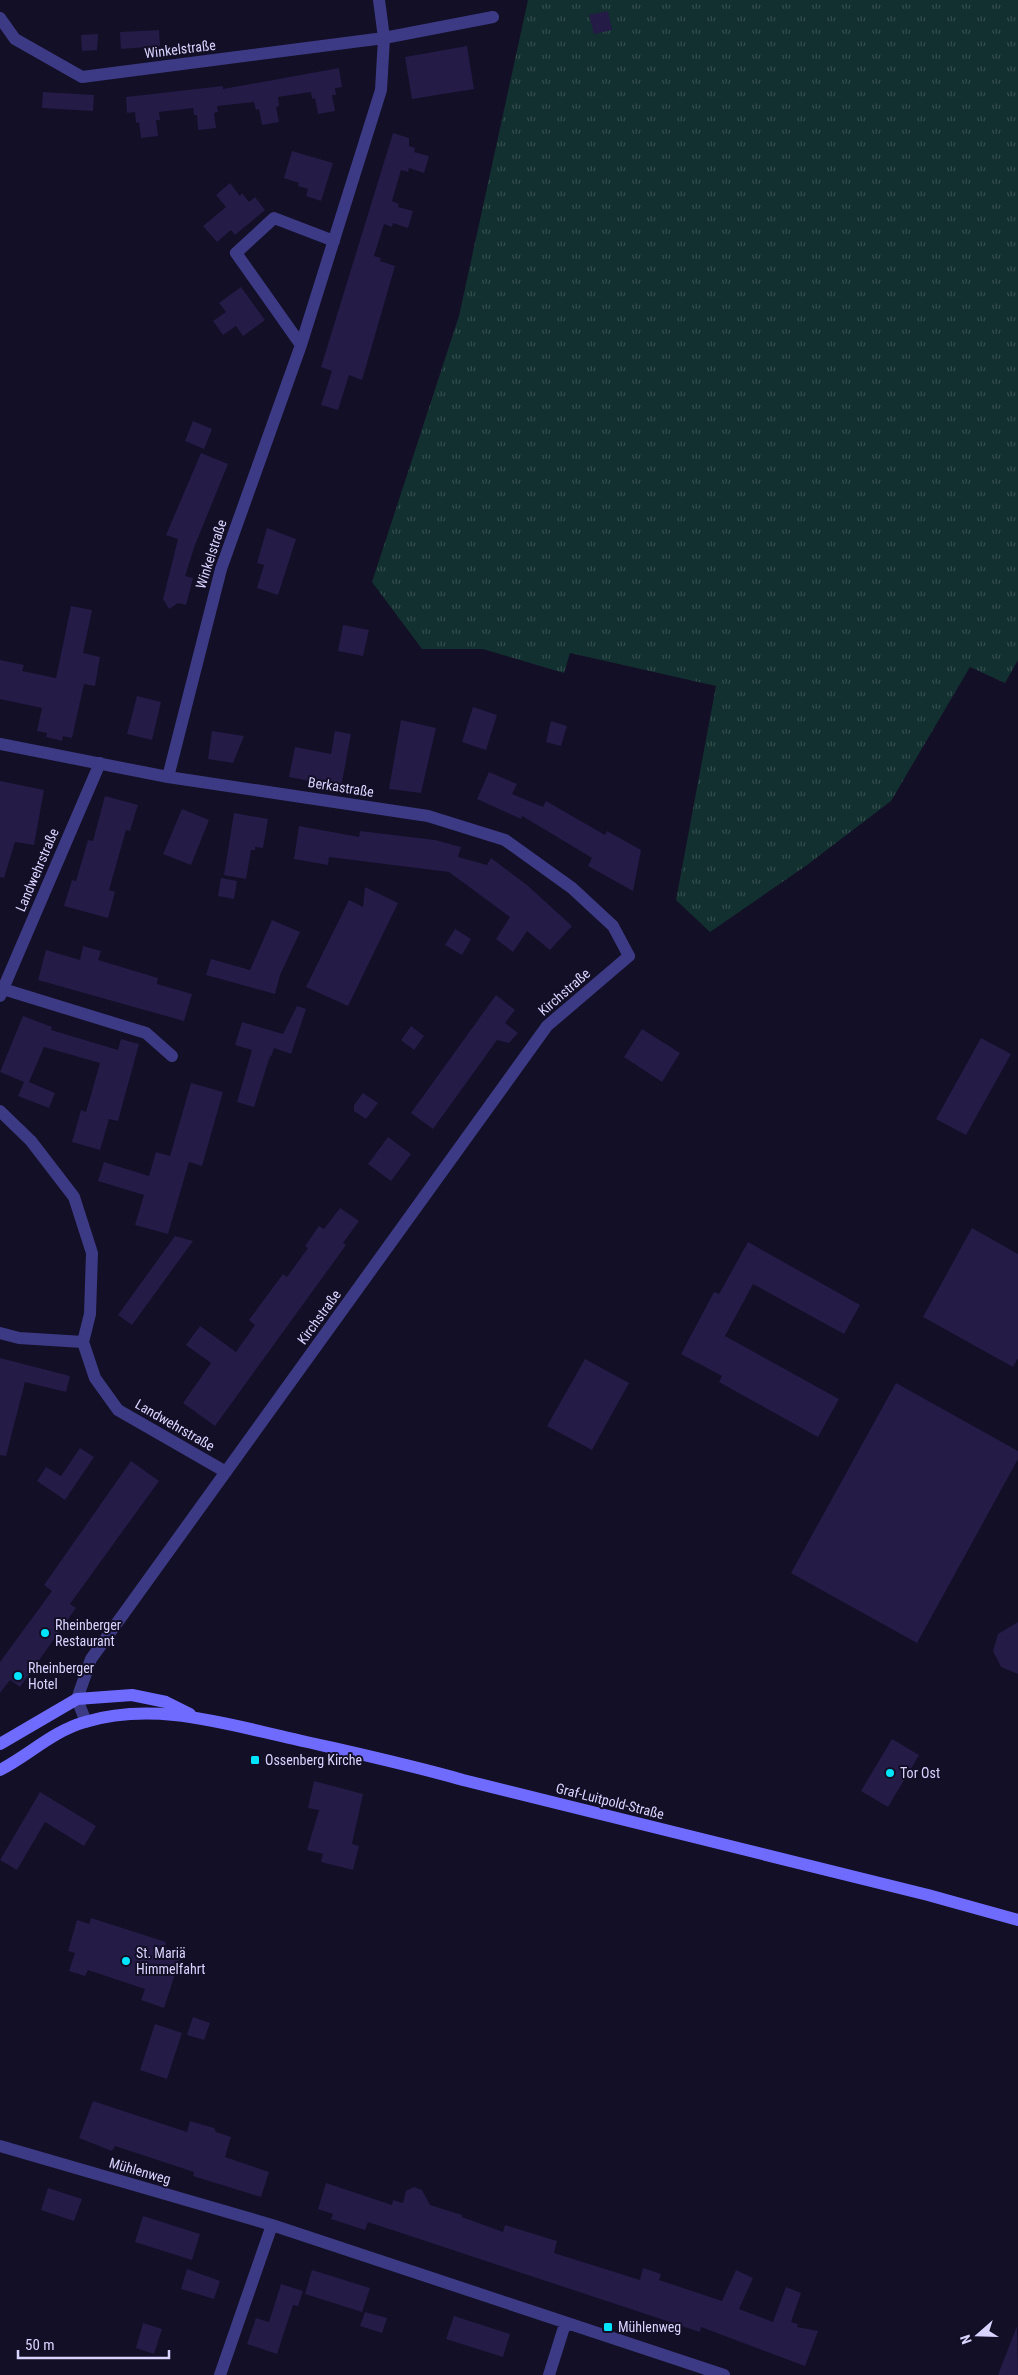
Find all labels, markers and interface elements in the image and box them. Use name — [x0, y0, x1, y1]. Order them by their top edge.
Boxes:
street label: Winkelstraße — [143, 37, 217, 61]
street label: Winkelstraße — [192, 517, 230, 591]
street label: Berkastraße — [307, 774, 376, 800]
street label: Landwehrstraße — [12, 826, 62, 914]
street label: Kirchstraße — [535, 965, 593, 1019]
street label: Kirchstraße — [294, 1286, 344, 1347]
street label: Landwehrstraße — [133, 1396, 218, 1454]
place label: Rheinberger Restaurant — [55, 1617, 121, 1649]
marker: Rheinberger Restaurant — [39, 1627, 51, 1639]
place label: Rheinberger Hotel — [28, 1660, 94, 1692]
marker: Rheinberger Hotel — [12, 1670, 24, 1682]
place label: Ossenberg Kirche — [265, 1752, 362, 1768]
marker: Ossenberg Kirche — [249, 1754, 261, 1766]
place label: Tor Ost — [900, 1765, 940, 1781]
marker: Tor Ost — [884, 1767, 896, 1779]
street label: Graf-Luitpold-Straße — [554, 1780, 666, 1822]
place label: St. Mariä Himmelfahrt — [136, 1945, 205, 1977]
marker: St. Mariä Himmelfahrt — [120, 1955, 132, 1967]
street label: Mühlenweg — [107, 2155, 173, 2187]
north arrow — [953, 2310, 1003, 2360]
place label: Mühlenweg — [618, 2319, 681, 2335]
marker: Mühlenweg — [602, 2321, 614, 2333]
scale bar — [18, 2328, 169, 2360]
text: N — [957, 2333, 975, 2346]
text: 50 m — [25, 2336, 55, 2354]

